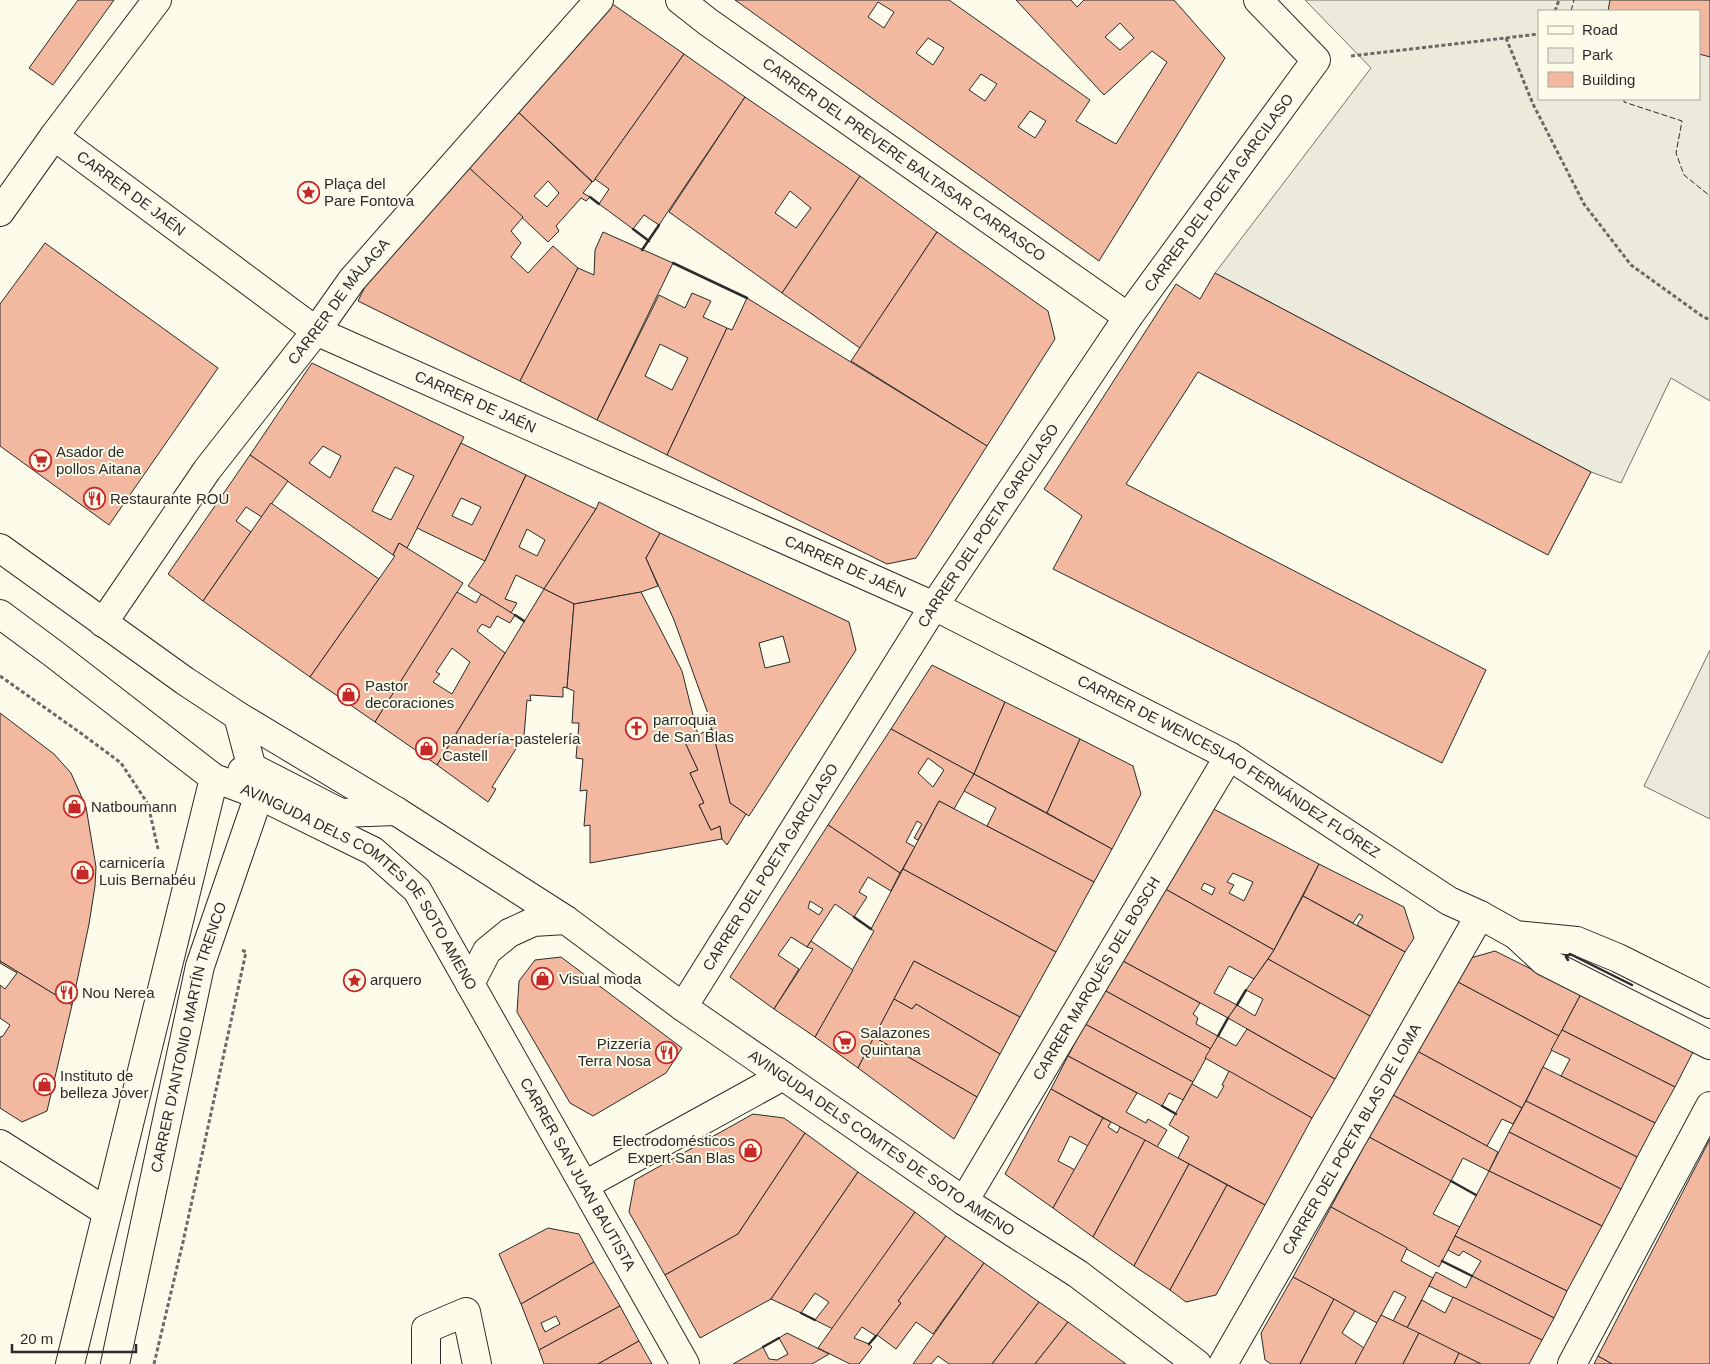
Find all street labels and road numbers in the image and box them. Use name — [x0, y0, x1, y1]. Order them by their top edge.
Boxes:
street label: CARRER DEL PREVERE BALTASAR CARRASCO — [759, 54, 1049, 264]
street label: CARRER DEL POETA GARCILASO — [1140, 90, 1296, 295]
street label: CARRER DE JAÉN — [74, 147, 189, 239]
street label: CARRER DE MÀLAGA — [284, 235, 393, 368]
street label: CARRER DE JAÉN — [412, 367, 539, 436]
street label: CARRER DEL POETA GARCILASO — [914, 420, 1062, 630]
street label: CARRER DE JAÉN — [782, 532, 909, 600]
street label: CARRER DE WENCESLAO FERNÁNDEZ FLÓREZ — [1075, 671, 1383, 861]
street label: CARRER DEL POETA GARCILASO — [699, 760, 841, 974]
street label: AVINGUDA DELS COMTES DE SOTO AMENO — [239, 780, 481, 993]
street label: CARRER MARQUÉS DEL BOSCH — [1029, 873, 1163, 1083]
street label: CARRER D'ANTONIO MARTÍN TRENCO — [147, 900, 229, 1174]
street label: CARRER DEL POETA BLAS DE LOMA — [1278, 1020, 1424, 1258]
street label: AVINGUDA DELS COMTES DE SOTO AMENO — [746, 1046, 1018, 1239]
street label: CARRER SAN JUAN BAUTISTA — [517, 1075, 639, 1273]

